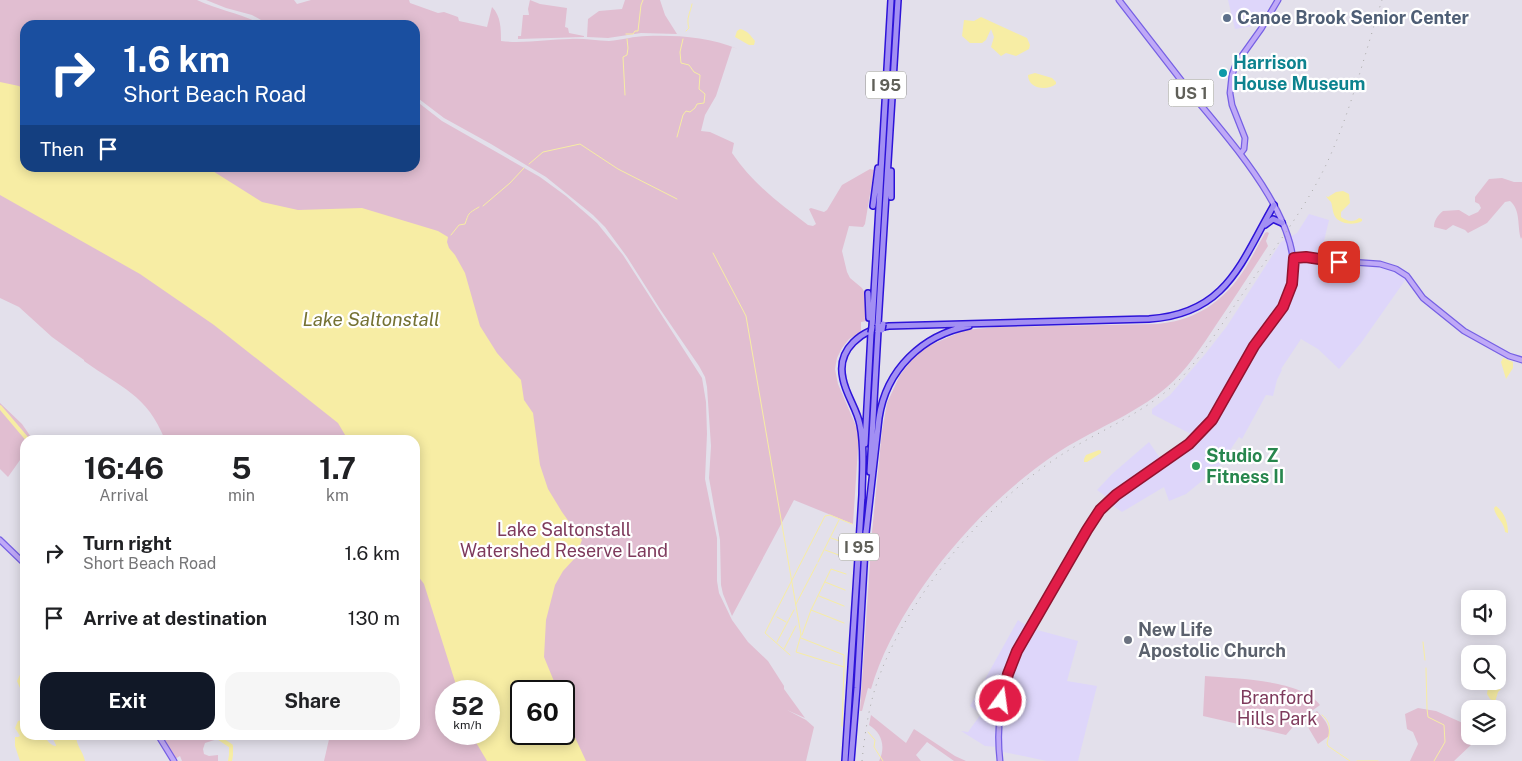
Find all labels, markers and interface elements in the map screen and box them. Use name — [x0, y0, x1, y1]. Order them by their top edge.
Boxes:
place label: Canoe Brook Senior Center — [1237, 7, 1470, 28]
marker: Canoe Brook Senior Center — [1221, 12, 1233, 24]
text: 1.6 km — [123, 39, 230, 80]
icon: right — [40, 40, 105, 105]
place label: Harrison House Museum — [1233, 52, 1365, 94]
marker: Harrison House Museum — [1217, 67, 1229, 79]
road number: I 95 — [866, 72, 906, 98]
road number: US 1 — [1168, 80, 1214, 106]
text: Short Beach Road — [123, 81, 306, 107]
icon: arrive — [94, 135, 122, 163]
text: Then — [40, 138, 84, 160]
pin — [1318, 241, 1360, 283]
icon: arrive — [1325, 248, 1353, 276]
water label: Lake Saltonstall — [302, 308, 440, 330]
place label: Studio Z Fitness II — [1206, 445, 1284, 487]
text: 16:46 — [84, 450, 164, 486]
text: 5 — [231, 450, 252, 486]
text: 1.7 — [319, 450, 356, 486]
marker: Studio Z Fitness II — [1190, 460, 1202, 472]
text: Arrival — [99, 486, 149, 505]
text: min — [228, 486, 255, 505]
text: km — [326, 486, 349, 505]
park label: Lake Saltonstall Watershed Reserve Land — [460, 519, 668, 561]
text: Turn right — [83, 532, 172, 554]
road number: I 95 — [839, 534, 879, 560]
icon: right — [40, 539, 68, 567]
text: 1.6 km — [344, 542, 400, 564]
text: Short Beach Road — [83, 554, 216, 573]
map controls — [1461, 590, 1506, 745]
button: sound — [1461, 590, 1506, 635]
icon: arrive — [40, 604, 68, 632]
text: Arrive at destination — [83, 607, 267, 629]
text: 130 m — [348, 607, 400, 629]
place label: New Life Apostolic Church — [1138, 619, 1286, 661]
marker: New Life Apostolic Church — [1122, 634, 1134, 646]
button: search — [1461, 645, 1506, 690]
button: Exit — [40, 672, 215, 730]
button: Share — [225, 672, 400, 730]
position arrow — [974, 674, 1026, 726]
speed limit sign: 60 — [510, 680, 575, 745]
park label: Branford Hills Park — [1237, 687, 1317, 729]
text: 52 — [451, 691, 484, 721]
button: layers — [1461, 700, 1506, 745]
text: km/h — [453, 718, 482, 732]

